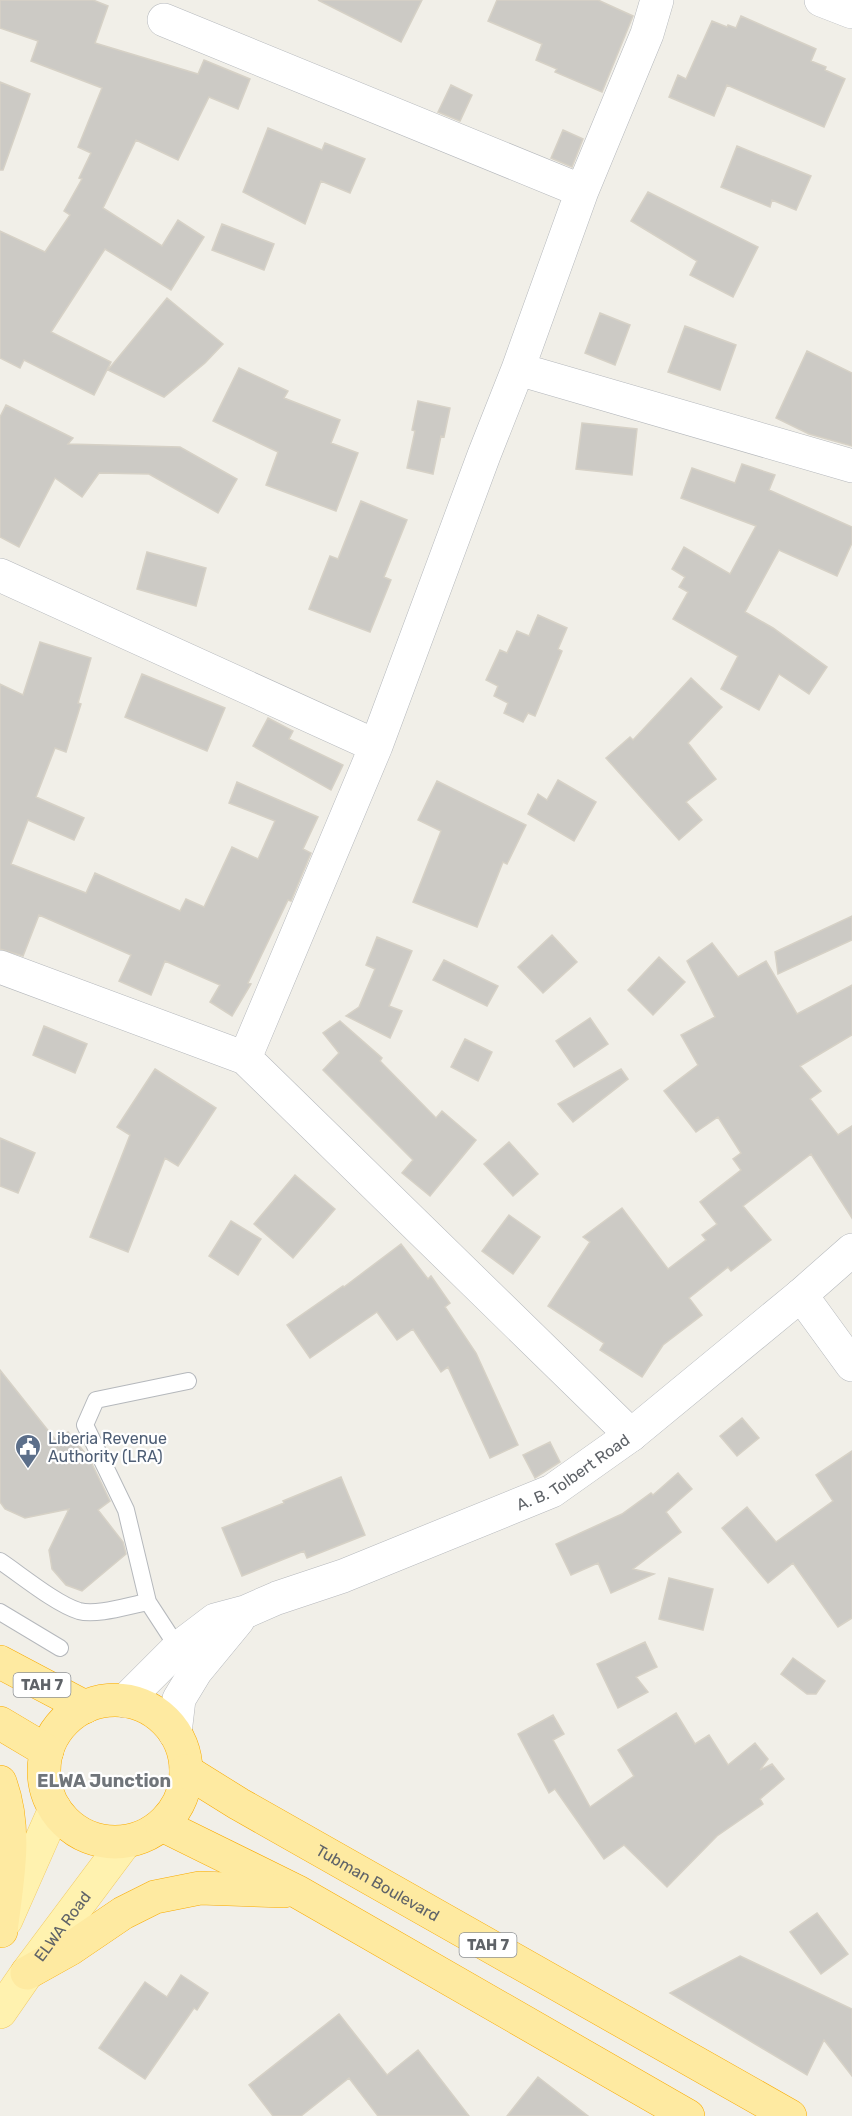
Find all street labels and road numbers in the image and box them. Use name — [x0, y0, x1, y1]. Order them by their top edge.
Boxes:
street label: A. B. Tolbert Road — [514, 1430, 633, 1514]
road number: TAH 7 — [14, 1673, 70, 1697]
street label: Tubman Boulevard — [313, 1841, 443, 1926]
street label: ELWA Road — [30, 1888, 95, 1965]
road number: TAH 7 — [460, 1933, 516, 1957]

